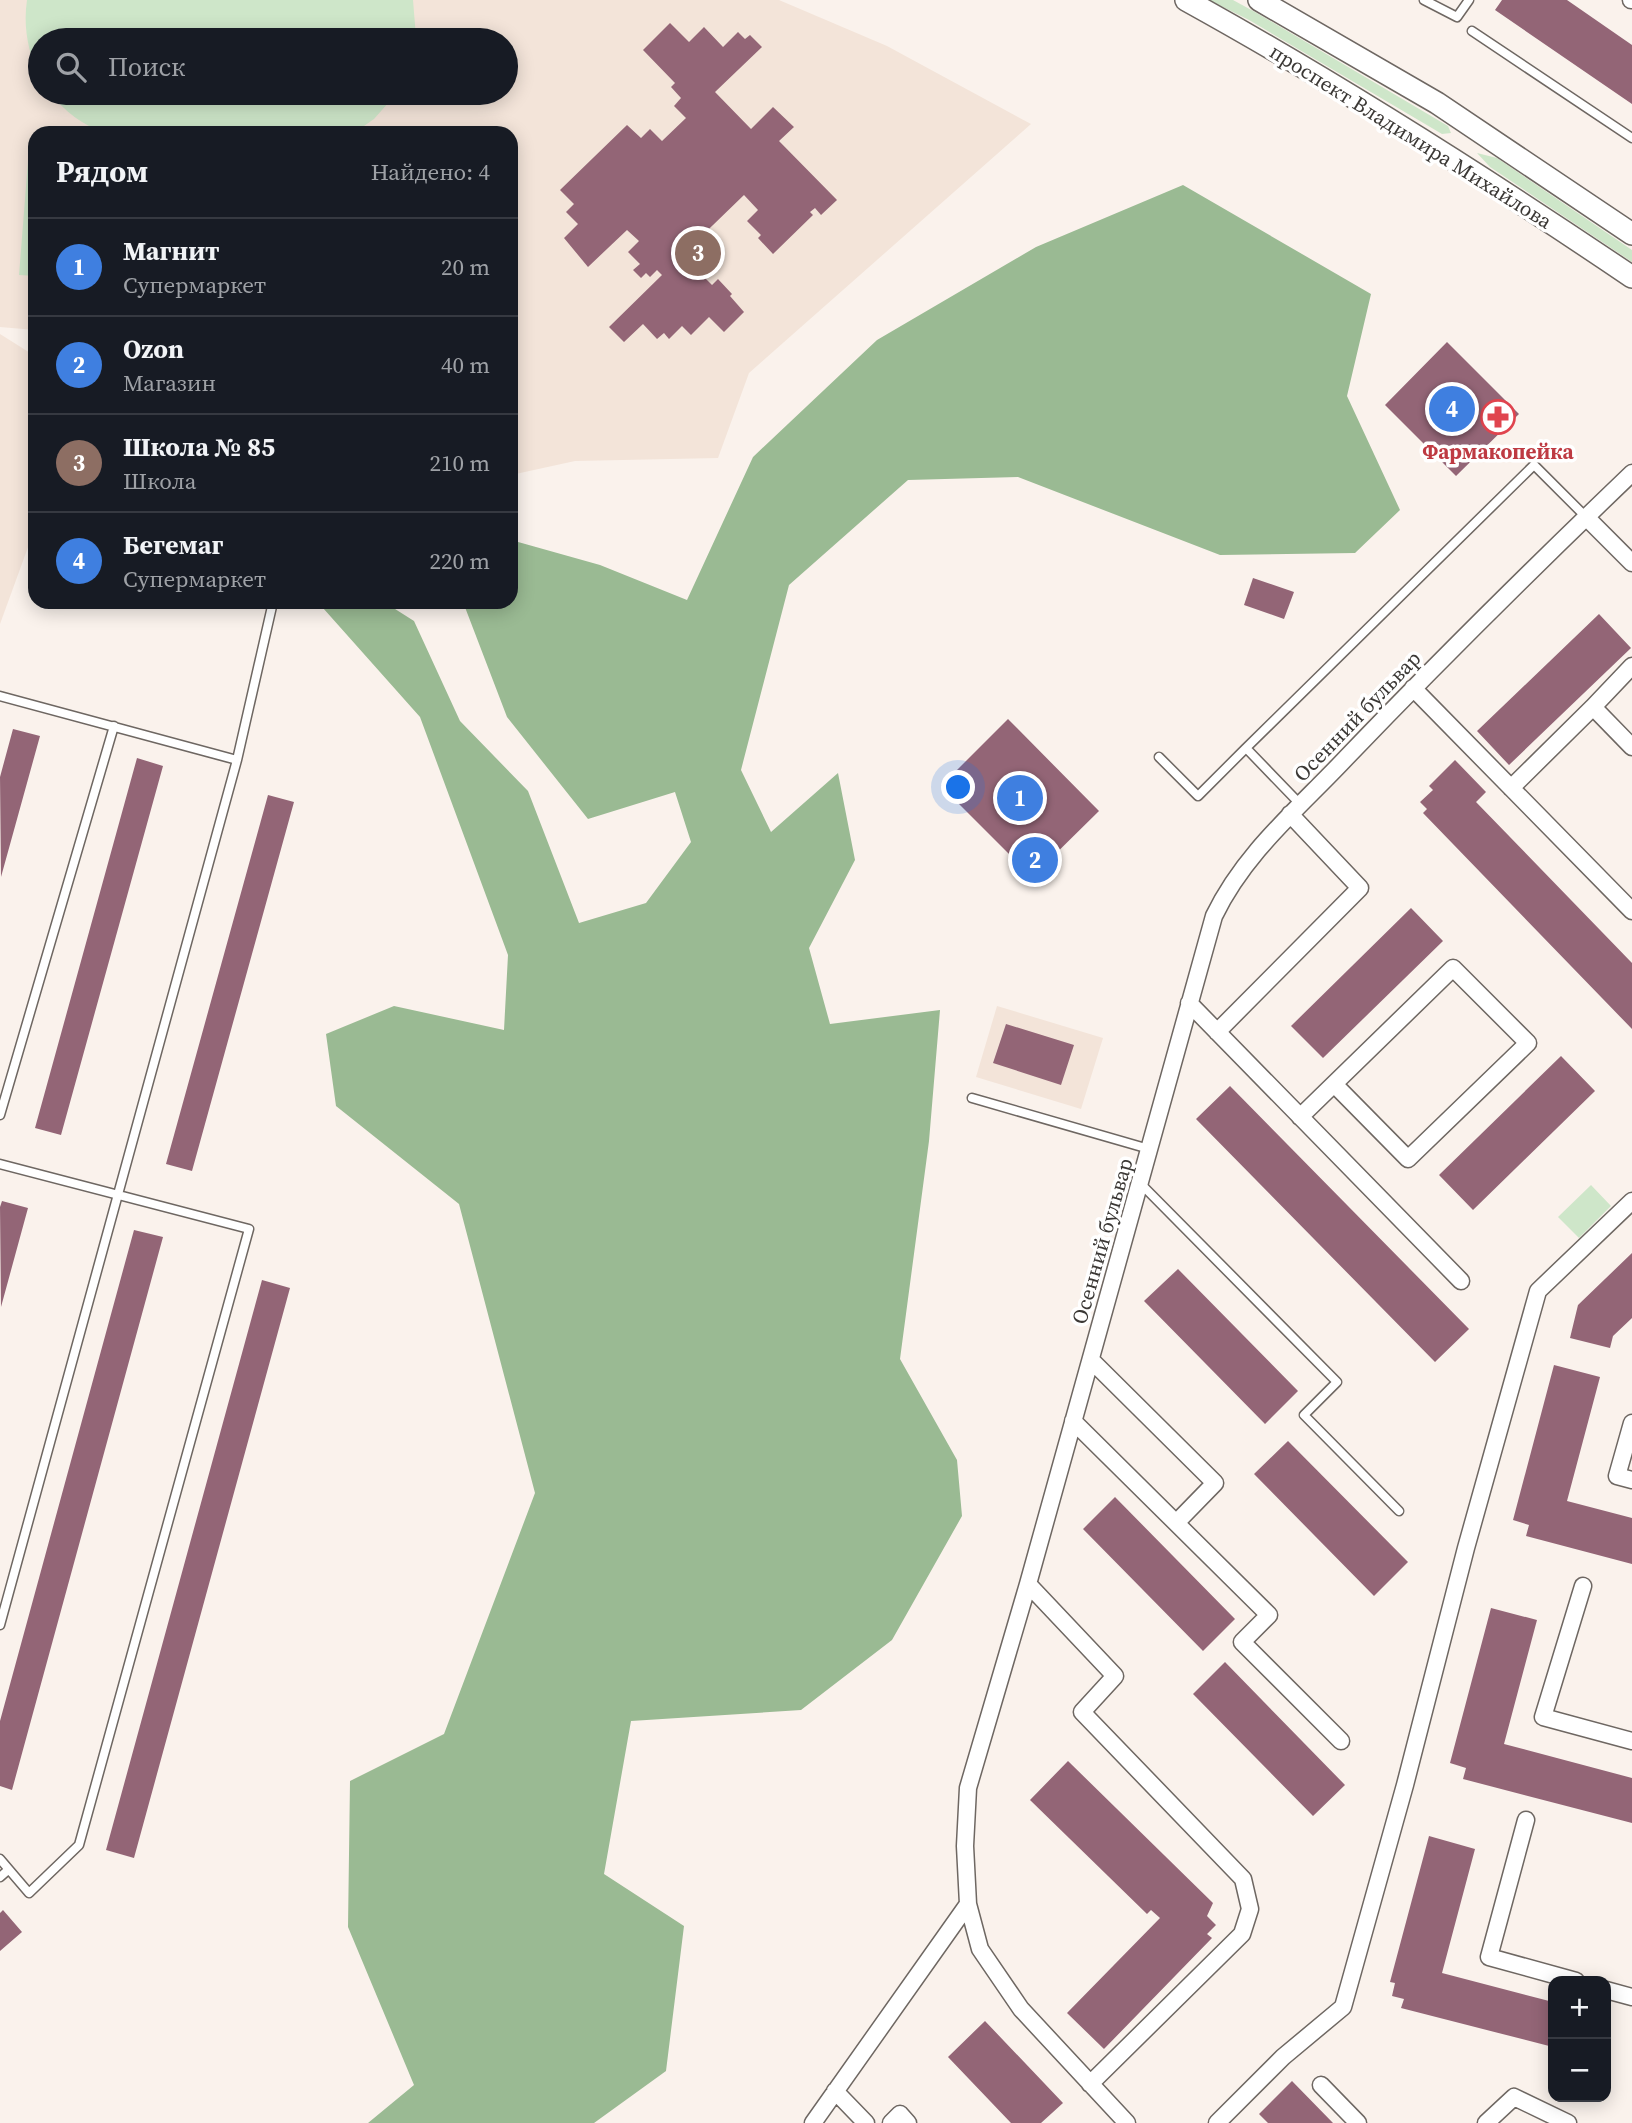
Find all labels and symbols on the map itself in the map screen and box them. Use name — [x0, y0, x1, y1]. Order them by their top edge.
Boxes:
street label: проспект Владимира Михайлова — [1264, 37, 1558, 235]
pin: 3 — [675, 227, 721, 279]
pin: 4 — [1429, 383, 1475, 435]
pharmacy icon: Фармакопейка — [1479, 398, 1517, 436]
place label: Фармакопейка — [1422, 437, 1574, 466]
street label: Осенний бульвар — [1287, 644, 1427, 788]
your location — [941, 770, 975, 804]
pin: 1 — [997, 772, 1043, 824]
pin: 2 — [1012, 834, 1058, 886]
street label: Осенний бульвар — [1064, 1155, 1140, 1327]

